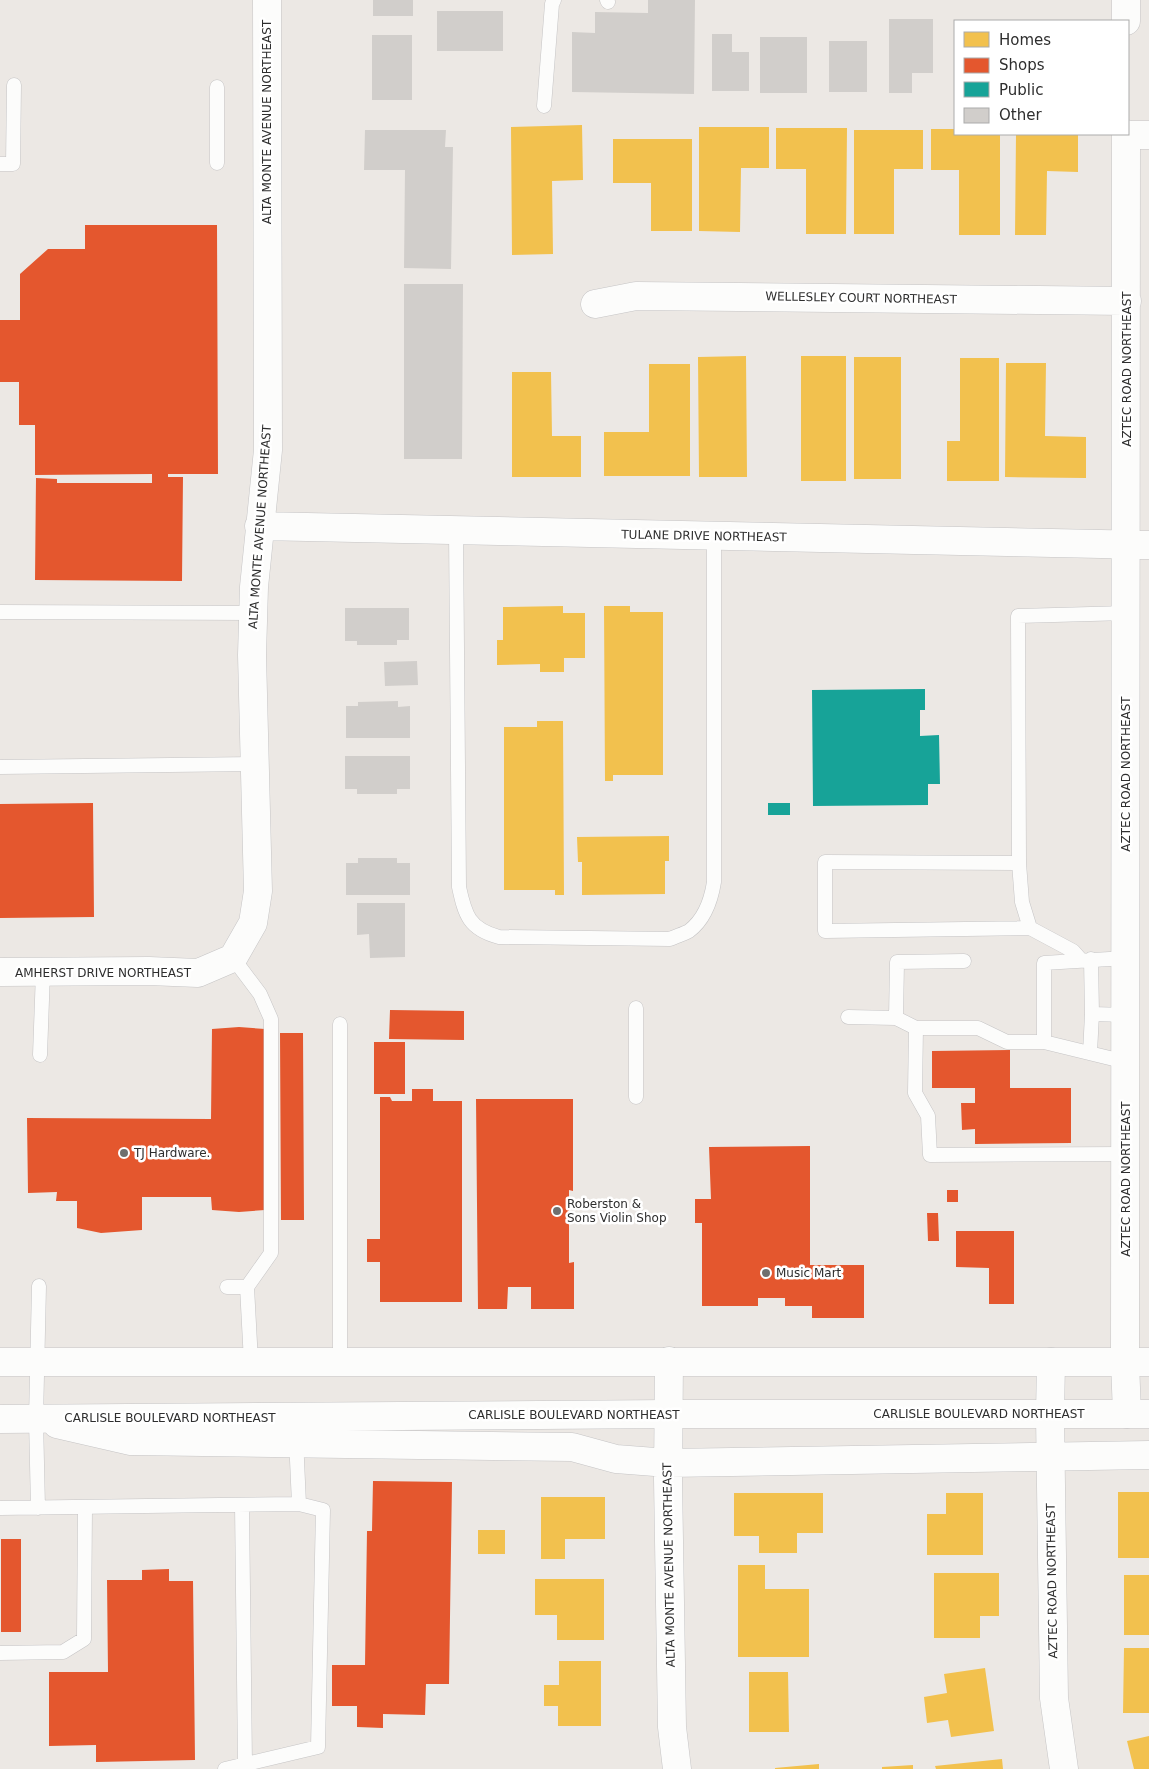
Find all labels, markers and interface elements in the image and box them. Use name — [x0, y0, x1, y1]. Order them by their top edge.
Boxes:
street label: ALTA MONTE AVENUE NORTHEAST — [260, 19, 274, 224]
legend — [954, 20, 1129, 135]
text: Homes — [999, 31, 1051, 49]
text: Shops — [999, 56, 1045, 74]
text: Public — [999, 81, 1043, 99]
text: Other — [999, 106, 1042, 124]
street label: WELLESLEY COURT NORTHEAST — [765, 289, 958, 307]
street label: AZTEC ROAD NORTHEAST — [1120, 291, 1134, 447]
street label: ALTA MONTE AVENUE NORTHEAST — [246, 424, 274, 630]
street label: TULANE DRIVE NORTHEAST — [620, 528, 787, 544]
street label: AZTEC ROAD NORTHEAST — [1119, 696, 1133, 852]
street label: AMHERST DRIVE NORTHEAST — [15, 966, 192, 980]
street label: AZTEC ROAD NORTHEAST — [1119, 1101, 1133, 1257]
place label: TJ Hardware. — [133, 1146, 210, 1160]
marker: TJ Hardware. — [118, 1147, 130, 1159]
place label: Roberston & Sons Violin Shop — [567, 1197, 667, 1225]
marker: Roberston & Sons Violin Shop — [551, 1205, 563, 1217]
place label: Music Mart — [776, 1266, 842, 1280]
marker: Music Mart — [760, 1267, 772, 1279]
street label: CARLISLE BOULEVARD NORTHEAST — [873, 1407, 1085, 1421]
street label: CARLISLE BOULEVARD NORTHEAST — [468, 1408, 680, 1422]
street label: CARLISLE BOULEVARD NORTHEAST — [64, 1411, 276, 1425]
street label: ALTA MONTE AVENUE NORTHEAST — [660, 1462, 678, 1667]
street label: AZTEC ROAD NORTHEAST — [1044, 1503, 1060, 1659]

